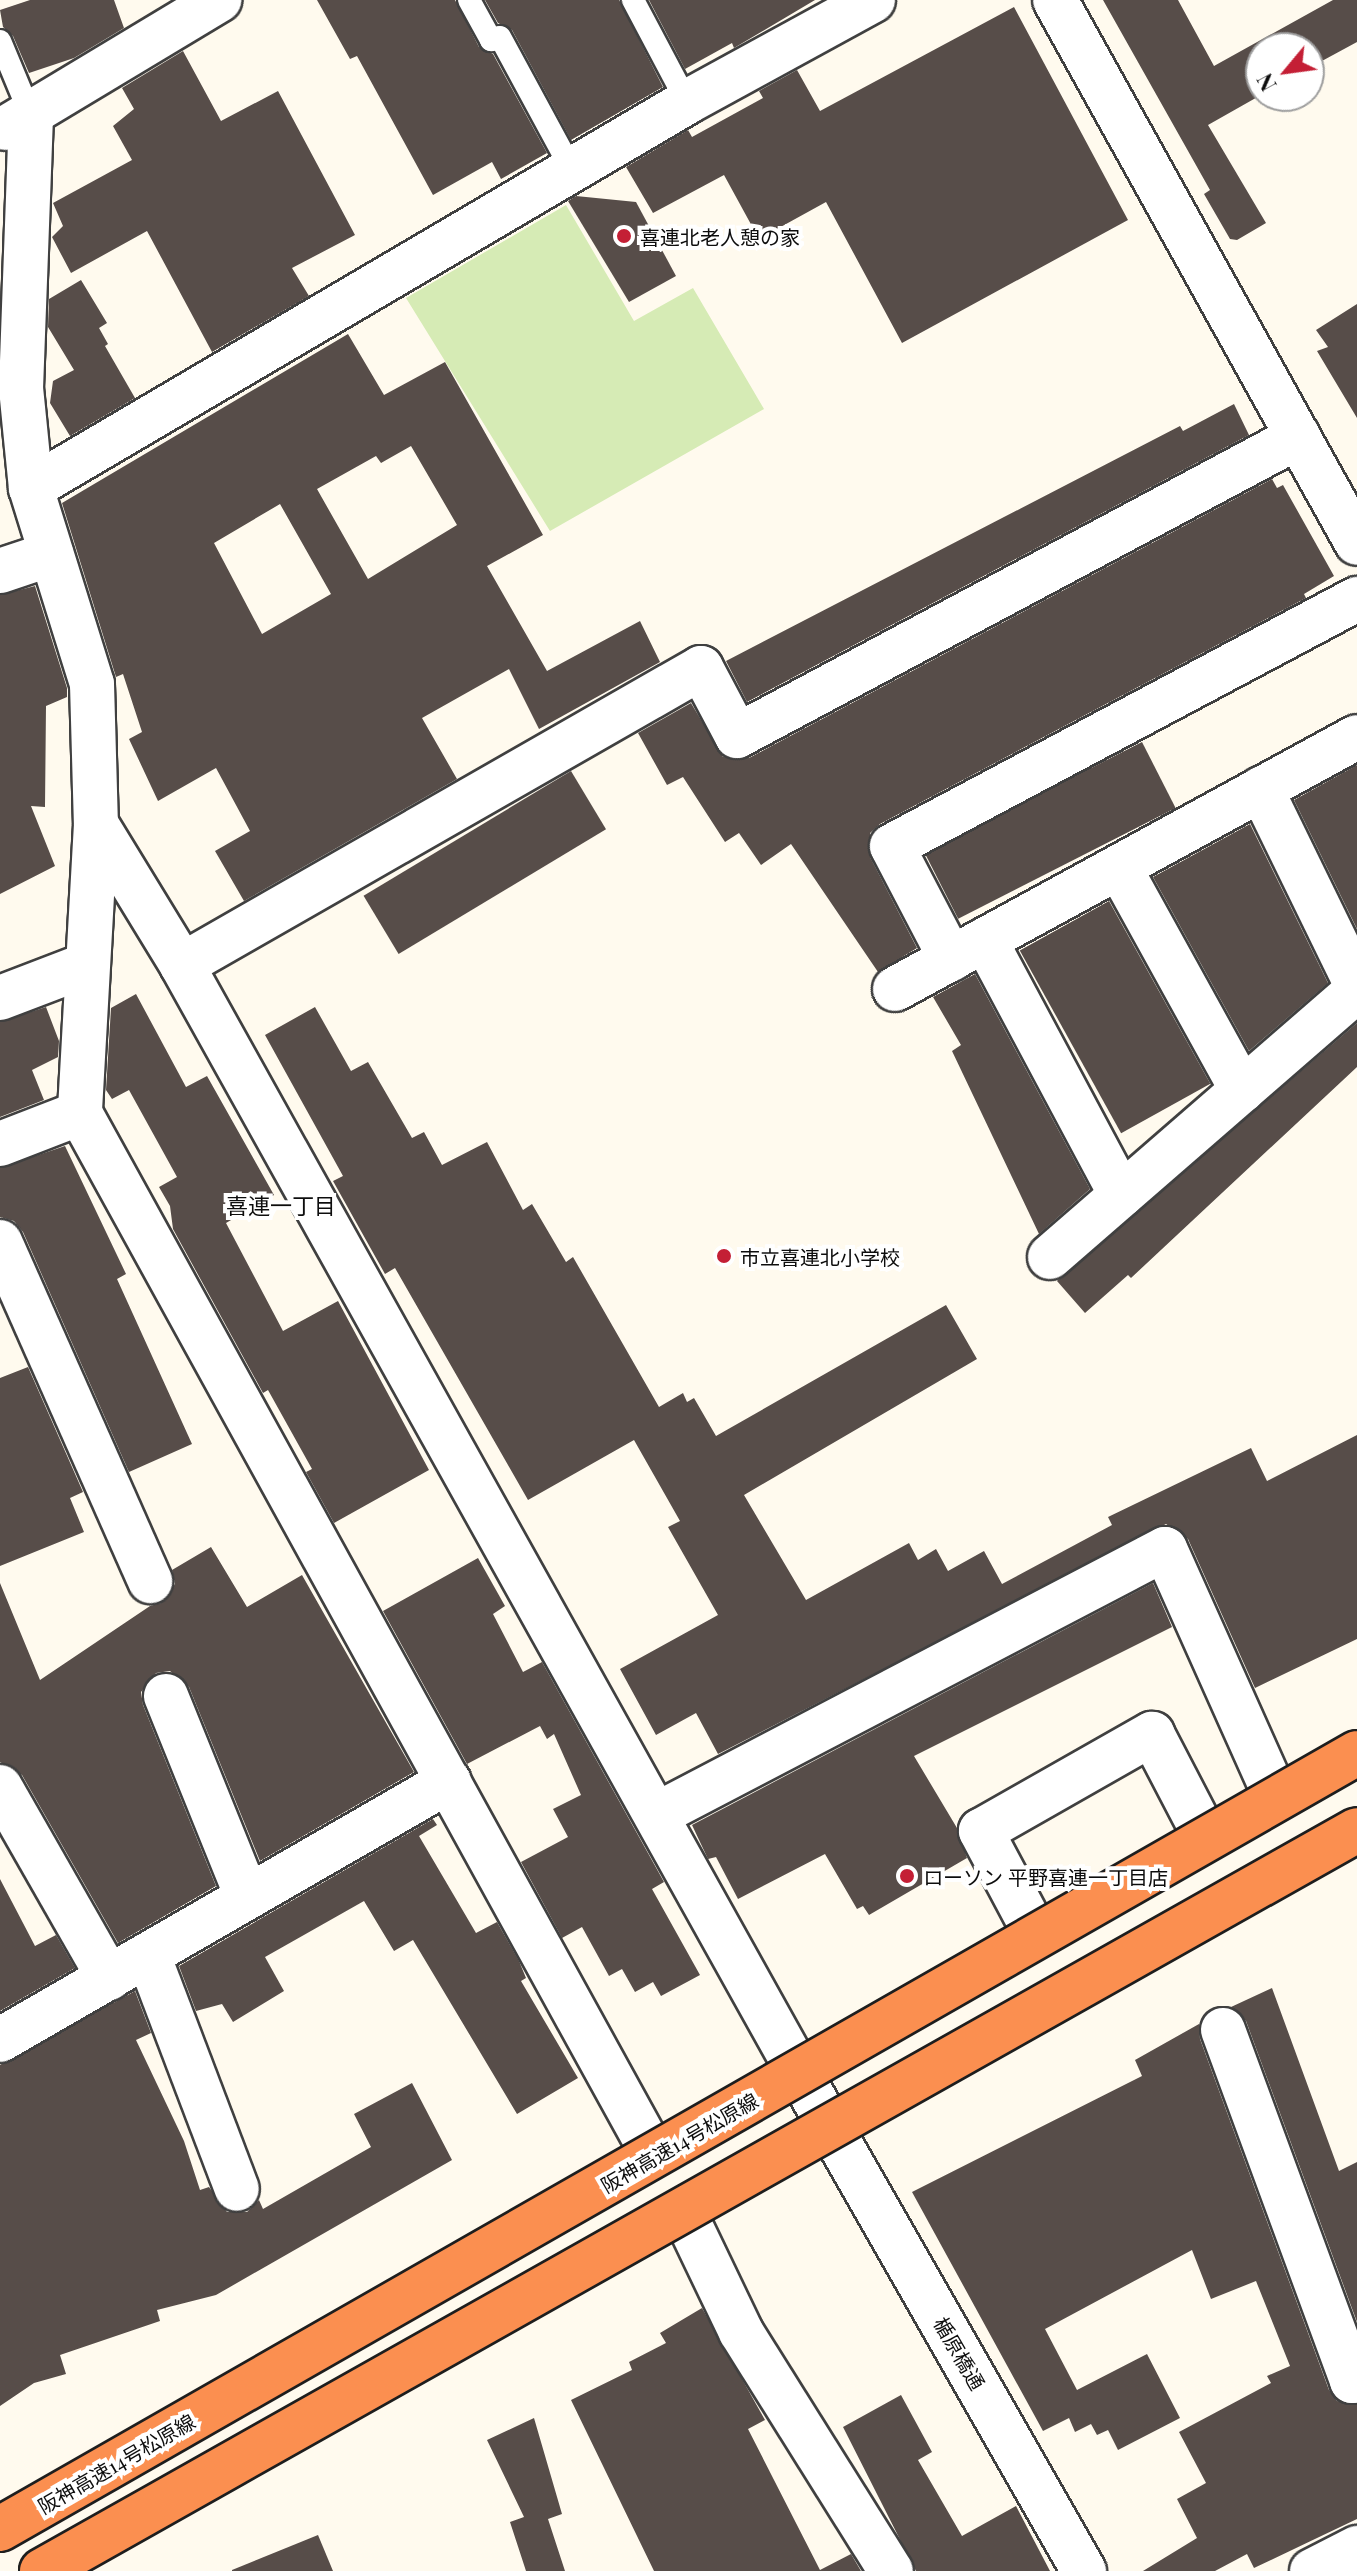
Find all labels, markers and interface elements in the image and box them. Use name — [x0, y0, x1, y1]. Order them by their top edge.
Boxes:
north arrow — [1245, 32, 1325, 112]
text: N — [1249, 68, 1283, 97]
place label: 喜連北老人憩の家 — [640, 224, 800, 248]
marker: 喜連北老人憩の家 — [615, 227, 633, 245]
district label: 喜連一丁目 — [226, 1193, 336, 1219]
place label: 市立喜連北小学校 — [740, 1244, 900, 1268]
marker: 市立喜連北小学校 — [715, 1247, 733, 1265]
place label: ローソン 平野喜連一丁目店 — [923, 1864, 1168, 1888]
marker: ローソン 平野喜連一丁目店 — [898, 1867, 916, 1885]
street label: 阪神高速14号松原線 — [596, 2087, 762, 2197]
street label: 楯原橋通 — [930, 2312, 990, 2394]
street label: 阪神高速14号松原線 — [33, 2408, 199, 2518]

